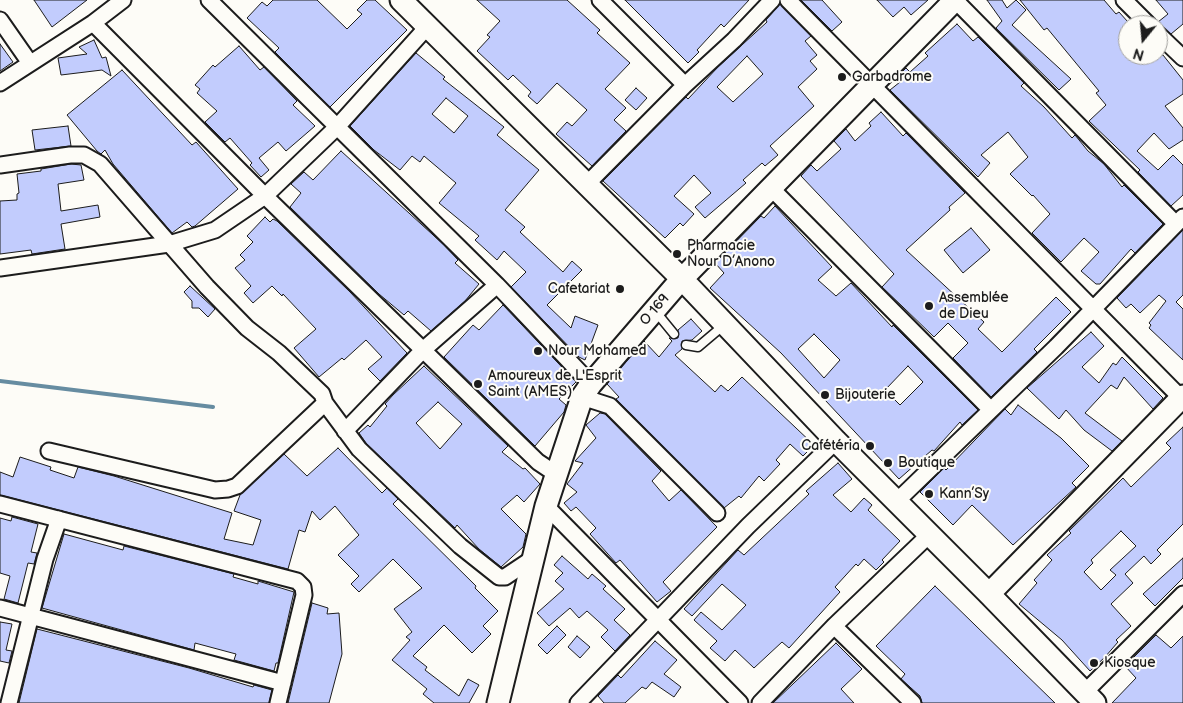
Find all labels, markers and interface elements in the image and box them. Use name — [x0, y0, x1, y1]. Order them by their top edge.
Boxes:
north arrow — [1118, 15, 1168, 65]
text: N — [1131, 44, 1146, 64]
place label: Garbadrome — [852, 69, 932, 85]
marker: Garbadrome — [836, 71, 848, 83]
place label: Pharmacie Nour D’Anono — [687, 238, 775, 270]
marker: Pharmacie Nour D’Anono — [671, 248, 683, 260]
place label: Cafetariat — [548, 281, 610, 297]
marker: Cafetariat — [614, 283, 626, 295]
place label: Assemblée de Dieu — [939, 290, 1009, 322]
street label: O 169 — [637, 291, 673, 329]
marker: Assemblée de Dieu — [923, 300, 935, 312]
place label: Nour Mohamed — [548, 343, 647, 359]
marker: Nour Mohamed — [532, 345, 544, 357]
place label: Amoureux de L'Esprit Saint (AMES) — [488, 368, 622, 401]
marker: Amoureux de L'Esprit Saint (AMES) — [472, 378, 484, 390]
place label: Bijouterie — [835, 387, 896, 403]
marker: Bijouterie — [819, 389, 831, 401]
place label: Cafétéria — [801, 438, 860, 454]
marker: Cafétéria — [864, 440, 876, 452]
place label: Boutique — [898, 455, 955, 471]
marker: Boutique — [882, 457, 894, 469]
place label: Kann’Sy — [939, 486, 989, 502]
marker: Kann’Sy — [923, 488, 935, 500]
place label: Kiosque — [1104, 655, 1155, 671]
marker: Kiosque — [1088, 657, 1100, 669]

